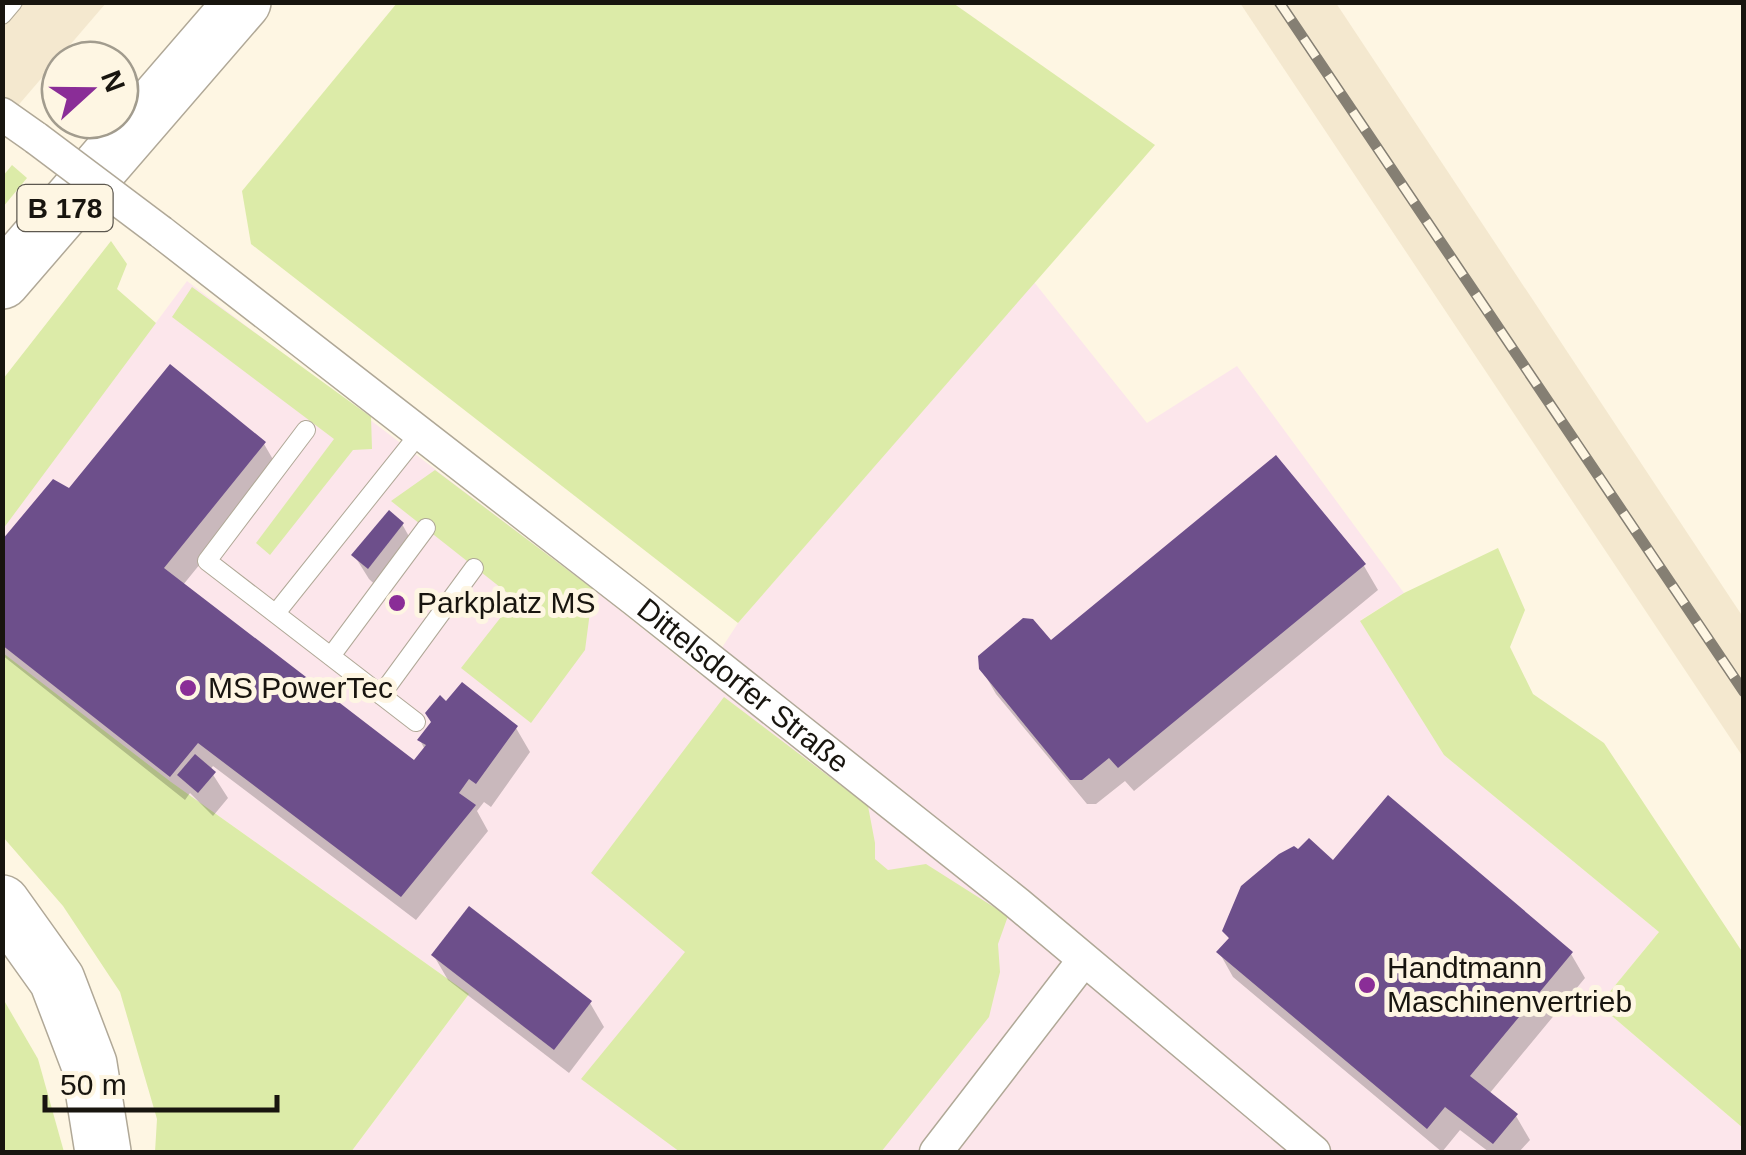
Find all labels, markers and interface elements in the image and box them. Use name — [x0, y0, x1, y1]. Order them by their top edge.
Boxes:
north arrow — [40, 40, 140, 140]
text: N — [95, 66, 131, 96]
road number: B 178 — [18, 185, 112, 231]
place label: Parkplatz MS — [417, 586, 595, 619]
marker: Parkplatz MS — [386, 592, 408, 614]
street label: Dittelsdorfer Straße — [631, 592, 856, 779]
place label: MS PowerTec — [208, 671, 393, 704]
marker: MS PowerTec — [177, 677, 199, 699]
place label: Handtmann Maschinenvertrieb — [1387, 951, 1632, 1018]
marker: Handtmann Maschinenvertrieb — [1356, 974, 1378, 996]
scale bar — [45, 1050, 278, 1112]
text: 50 m — [60, 1068, 127, 1101]

